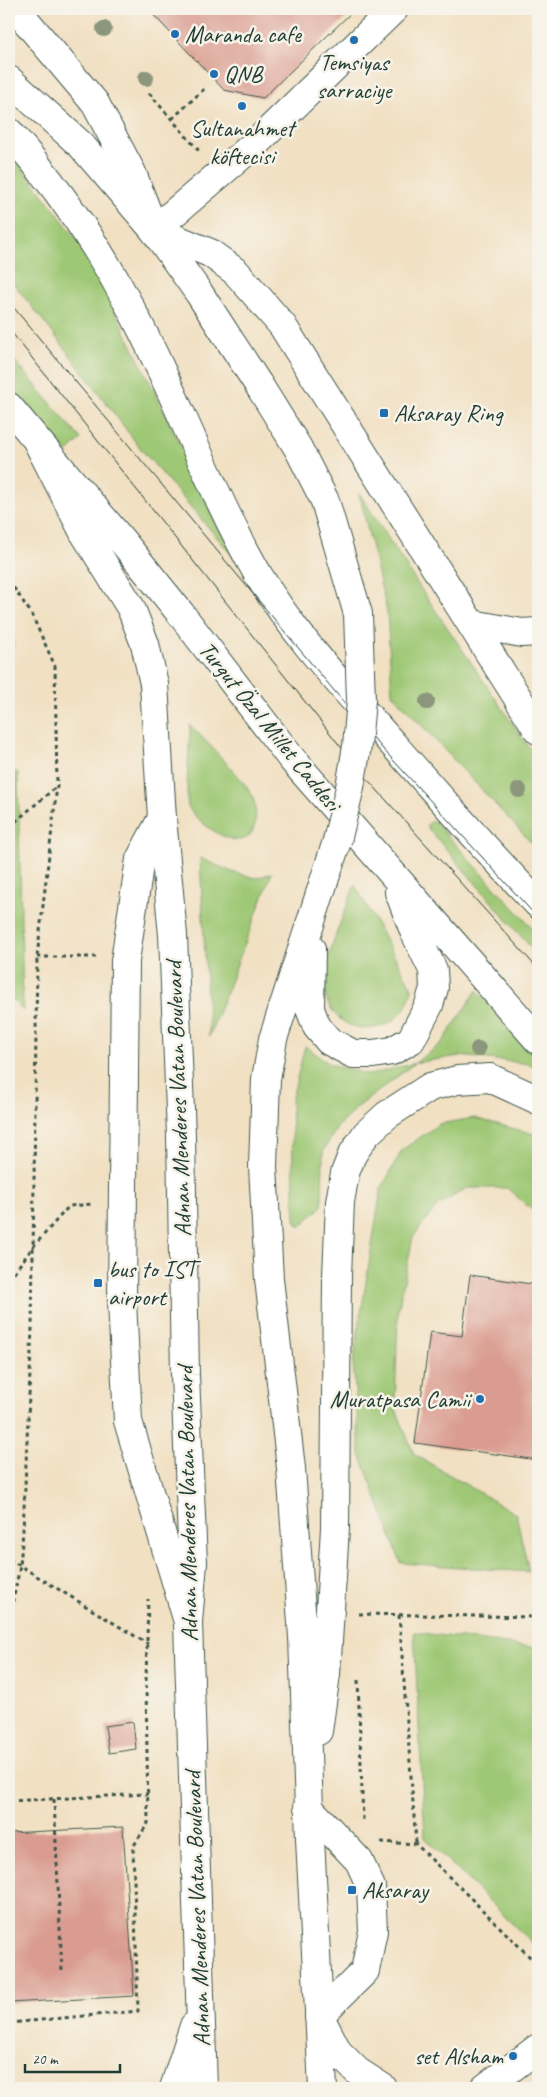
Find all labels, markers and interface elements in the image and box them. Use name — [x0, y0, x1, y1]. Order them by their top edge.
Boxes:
place label: Maranda cafe — [185, 19, 303, 49]
marker: Maranda cafe — [169, 28, 181, 40]
marker: Temsiyas sarraciye — [348, 34, 360, 46]
place label: Temsiyas sarraciye — [317, 47, 393, 105]
place label: QNB — [224, 59, 264, 89]
marker: QNB — [208, 68, 220, 80]
marker: Sultanahmet köftecisi — [236, 100, 248, 112]
place label: Sultanahmet köftecisi — [190, 113, 297, 171]
place label: Aksaray Ring — [394, 398, 504, 428]
marker: Aksaray Ring — [378, 407, 390, 419]
street label: Turgut Özal Millet Caddesi — [192, 635, 350, 820]
street label: Adnan Menderes Vatan Boulevard — [158, 957, 198, 1237]
place label: bus to IST airport — [108, 1254, 202, 1312]
marker: bus to IST airport — [92, 1277, 104, 1289]
street label: Adnan Menderes Vatan Boulevard — [170, 1362, 204, 1642]
place label: Muratpasa Camii — [330, 1384, 473, 1414]
marker: Muratpasa Camii — [474, 1393, 486, 1405]
street label: Adnan Menderes Vatan Boulevard — [177, 1767, 217, 2047]
place label: Aksaray — [362, 1875, 430, 1905]
marker: Aksaray — [346, 1884, 358, 1896]
place label: set Alsham — [414, 2041, 504, 2071]
scale bar — [25, 2042, 120, 2074]
text: 20 m — [32, 2050, 59, 2069]
marker: set Alsham — [507, 2050, 519, 2062]

